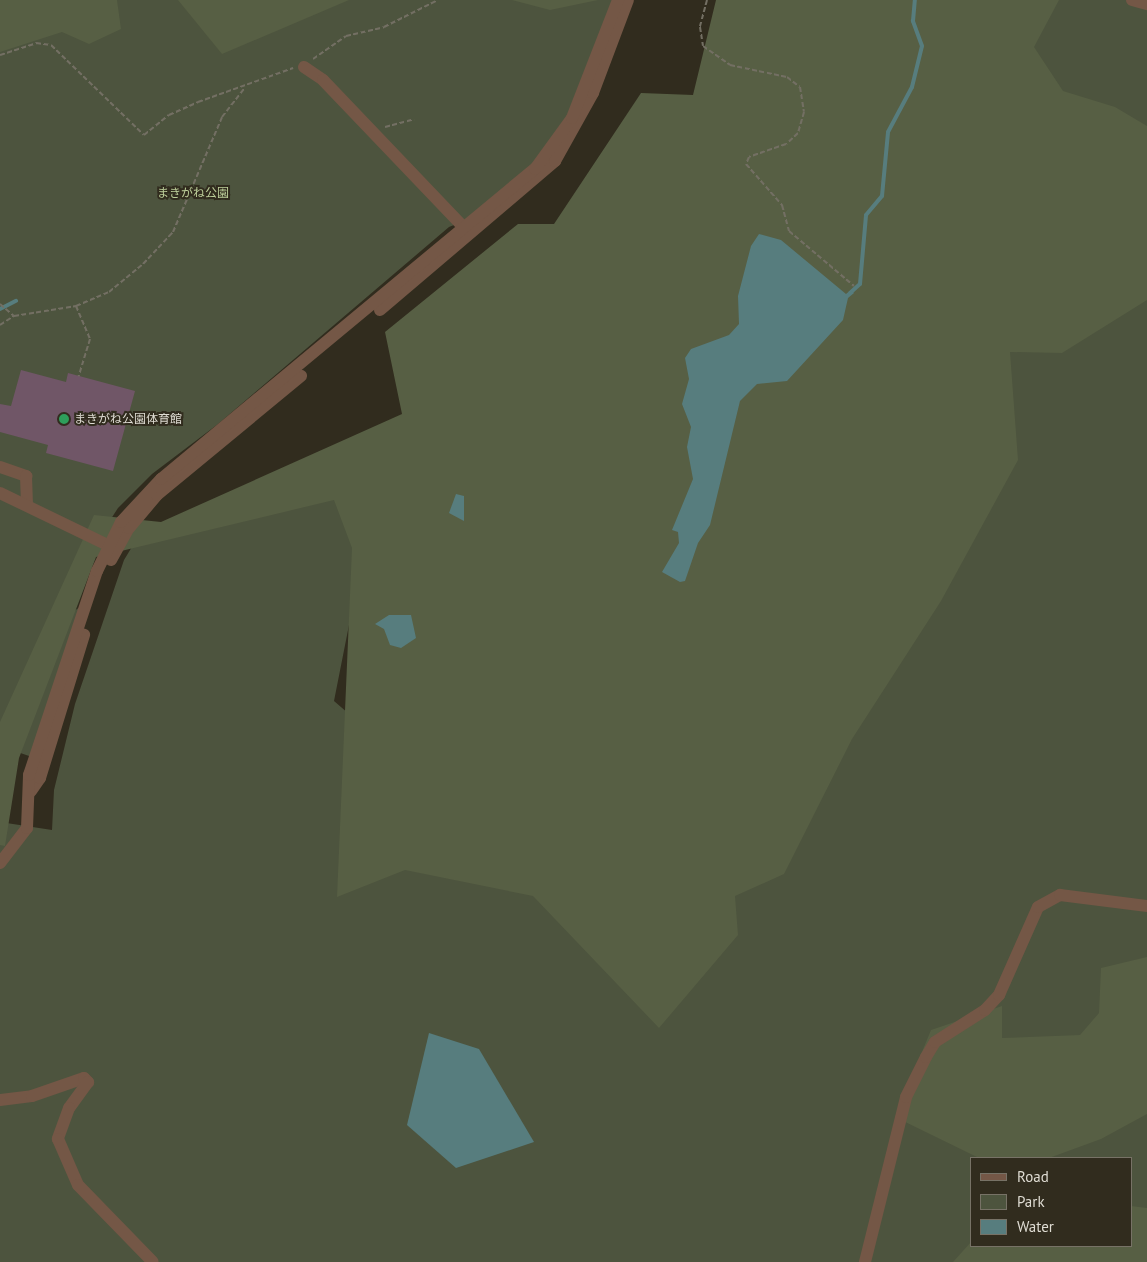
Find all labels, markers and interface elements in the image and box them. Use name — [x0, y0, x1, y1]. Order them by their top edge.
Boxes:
park label: まきがね公園 — [157, 186, 229, 200]
place label: まきがね公園体育館 — [74, 412, 182, 426]
marker: まきがね公園体育館 — [58, 413, 70, 425]
legend — [970, 1157, 1132, 1247]
text: Road — [1017, 1167, 1049, 1186]
text: Park — [1017, 1192, 1045, 1211]
text: Water — [1017, 1217, 1054, 1236]

